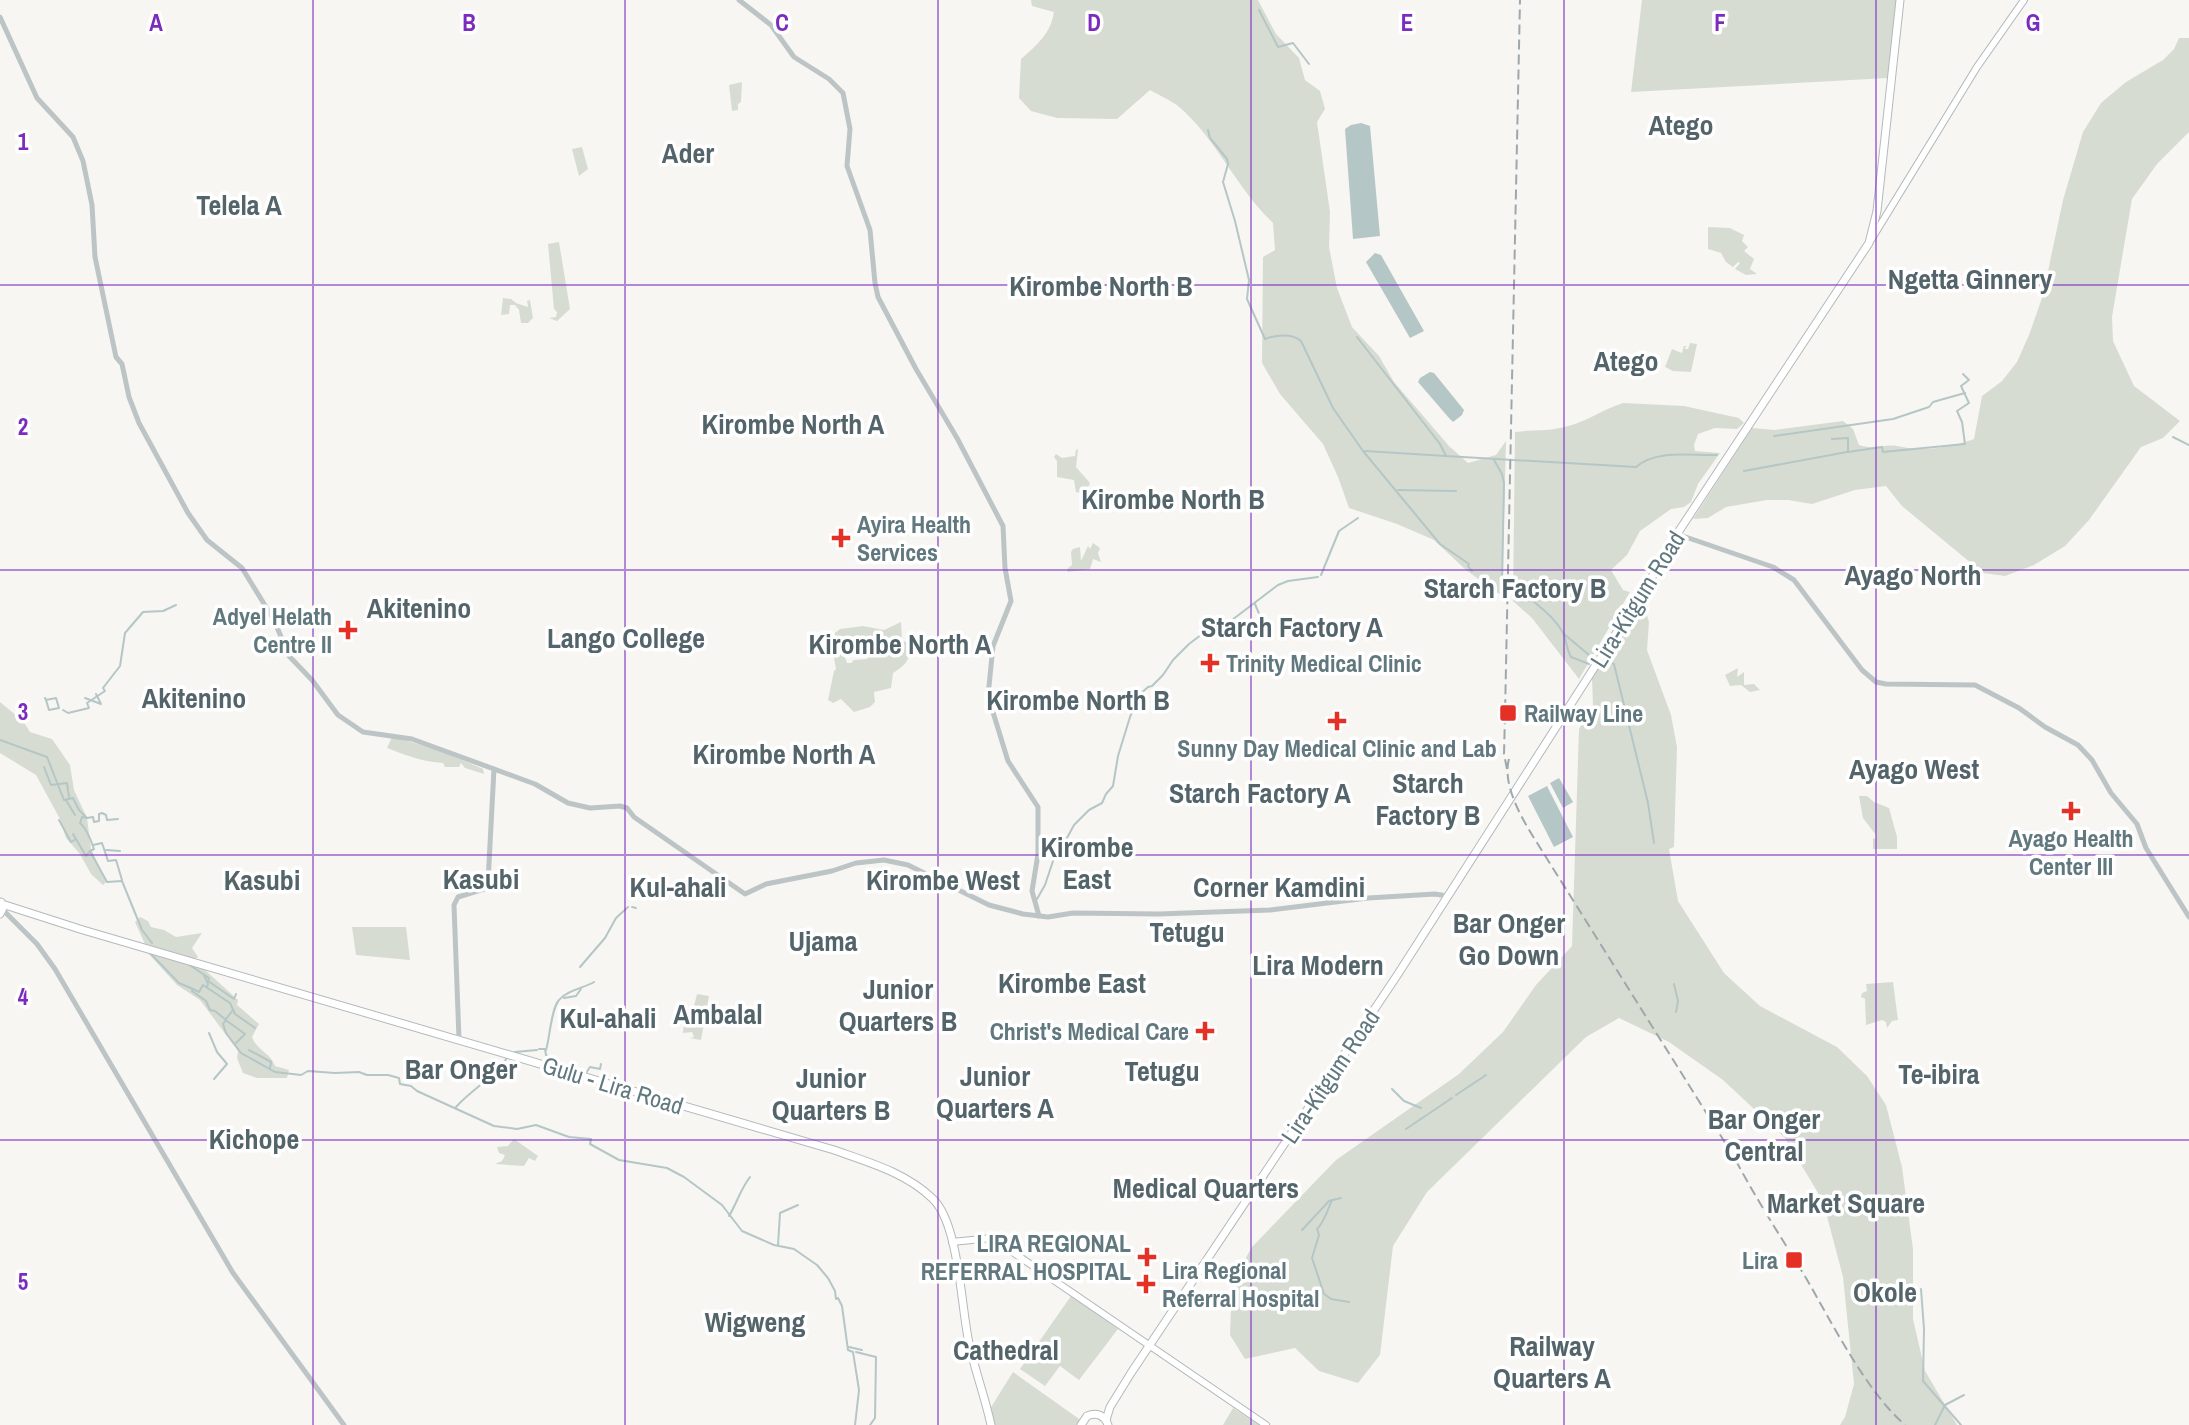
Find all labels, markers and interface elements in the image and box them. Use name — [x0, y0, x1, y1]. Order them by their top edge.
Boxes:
text: A — [149, 7, 163, 38]
text: B — [462, 7, 476, 38]
text: C — [775, 7, 789, 38]
text: D — [1087, 7, 1101, 38]
text: E — [1401, 7, 1413, 38]
text: F — [1714, 7, 1726, 38]
text: G — [2026, 7, 2040, 38]
district label: Atego — [1648, 106, 1714, 144]
text: 1 — [18, 126, 29, 157]
district label: Ader — [662, 134, 714, 172]
district label: Telela A — [196, 186, 282, 224]
district label: Ngetta Ginnery — [1888, 260, 2053, 298]
district label: Kirombe North B — [1009, 267, 1193, 305]
district label: Atego — [1593, 342, 1659, 380]
district label: Kirombe North A — [702, 405, 885, 443]
text: 2 — [18, 411, 28, 442]
district label: Kirombe North B — [1081, 480, 1265, 518]
place label: Ayira Health Services — [857, 508, 971, 568]
street label: Lira-Kitgum Road — [1582, 525, 1692, 673]
marker: Ayira Health Services — [831, 528, 851, 548]
district label: Ayago North — [1845, 556, 1981, 594]
district label: Starch Factory B — [1424, 569, 1606, 607]
district label: Akitenino — [367, 589, 471, 627]
place label: Adyel Helath Centre II — [213, 600, 332, 660]
district label: Starch Factory A — [1201, 608, 1383, 646]
district label: Lango College — [547, 619, 705, 657]
marker: Adyel Helath Centre II — [338, 620, 358, 640]
district label: Kirombe North A — [809, 625, 992, 663]
place label: Trinity Medical Clinic — [1226, 647, 1422, 679]
marker: Trinity Medical Clinic — [1200, 653, 1220, 673]
district label: Akitenino — [142, 679, 246, 717]
district label: Kirombe North B — [986, 681, 1170, 719]
text: 3 — [18, 696, 28, 727]
place label: Railway Line — [1524, 697, 1643, 729]
marker: Railway Line — [1498, 703, 1518, 723]
marker: Sunny Day Medical Clinic and Lab — [1327, 711, 1347, 731]
place label: Sunny Day Medical Clinic and Lab — [1177, 732, 1497, 764]
district label: Kirombe North A — [693, 735, 876, 773]
district label: Ayago West — [1849, 750, 1979, 788]
district label: Starch Factory B — [1376, 764, 1480, 834]
district label: Starch Factory A — [1169, 774, 1351, 812]
marker: Ayago Health Center III — [2061, 801, 2081, 821]
place label: Ayago Health Center III — [2008, 822, 2134, 882]
district label: Kirombe East — [1040, 828, 1134, 898]
district label: Kasubi — [443, 860, 519, 898]
district label: Kasubi — [224, 861, 300, 899]
district label: Kirombe West — [866, 861, 1020, 899]
district label: Kul-ahali — [630, 868, 726, 906]
district label: Corner Kamdini — [1193, 868, 1365, 906]
district label: Bar Onger Go Down — [1453, 904, 1565, 974]
district label: Tetugu — [1150, 913, 1224, 951]
district label: Ujama — [789, 922, 858, 960]
district label: Lira Modern — [1252, 946, 1384, 984]
district label: Kirombe East — [998, 964, 1146, 1002]
district label: Junior Quarters B — [839, 970, 957, 1040]
text: 4 — [18, 981, 29, 1012]
district label: Ambalal — [673, 995, 763, 1033]
district label: Kul-ahali — [560, 999, 656, 1037]
street label: Lira-Kitgum Road — [1273, 1003, 1387, 1149]
place label: Christ's Medical Care — [990, 1015, 1189, 1047]
marker: Christ's Medical Care — [1195, 1021, 1215, 1041]
street label: Gulu - Lira Road — [539, 1048, 687, 1122]
district label: Bar Onger — [405, 1050, 517, 1088]
district label: Tetugu — [1125, 1052, 1199, 1090]
district label: Te-ibira — [1898, 1055, 1980, 1093]
district label: Junior Quarters A — [936, 1057, 1054, 1127]
district label: Junior Quarters B — [772, 1059, 890, 1129]
district label: Bar Onger Central — [1708, 1100, 1820, 1170]
district label: Kichope — [209, 1120, 299, 1158]
district label: Medical Quarters — [1113, 1169, 1299, 1207]
district label: Market Square — [1767, 1184, 1925, 1222]
place label: LIRA REGIONAL REFERRAL HOSPITAL — [921, 1227, 1131, 1287]
place label: Lira — [1742, 1244, 1778, 1276]
marker: LIRA REGIONAL REFERRAL HOSPITAL — [1137, 1247, 1157, 1267]
marker: Lira — [1784, 1250, 1804, 1270]
place label: Lira Regional Referral Hospital — [1162, 1254, 1320, 1314]
text: 5 — [18, 1266, 28, 1297]
district label: Okole — [1853, 1273, 1917, 1311]
marker: Lira Regional Referral Hospital — [1136, 1274, 1156, 1294]
district label: Wigweng — [705, 1303, 805, 1341]
district label: Railway Quarters A — [1493, 1327, 1611, 1397]
district label: Cathedral — [953, 1331, 1059, 1369]

